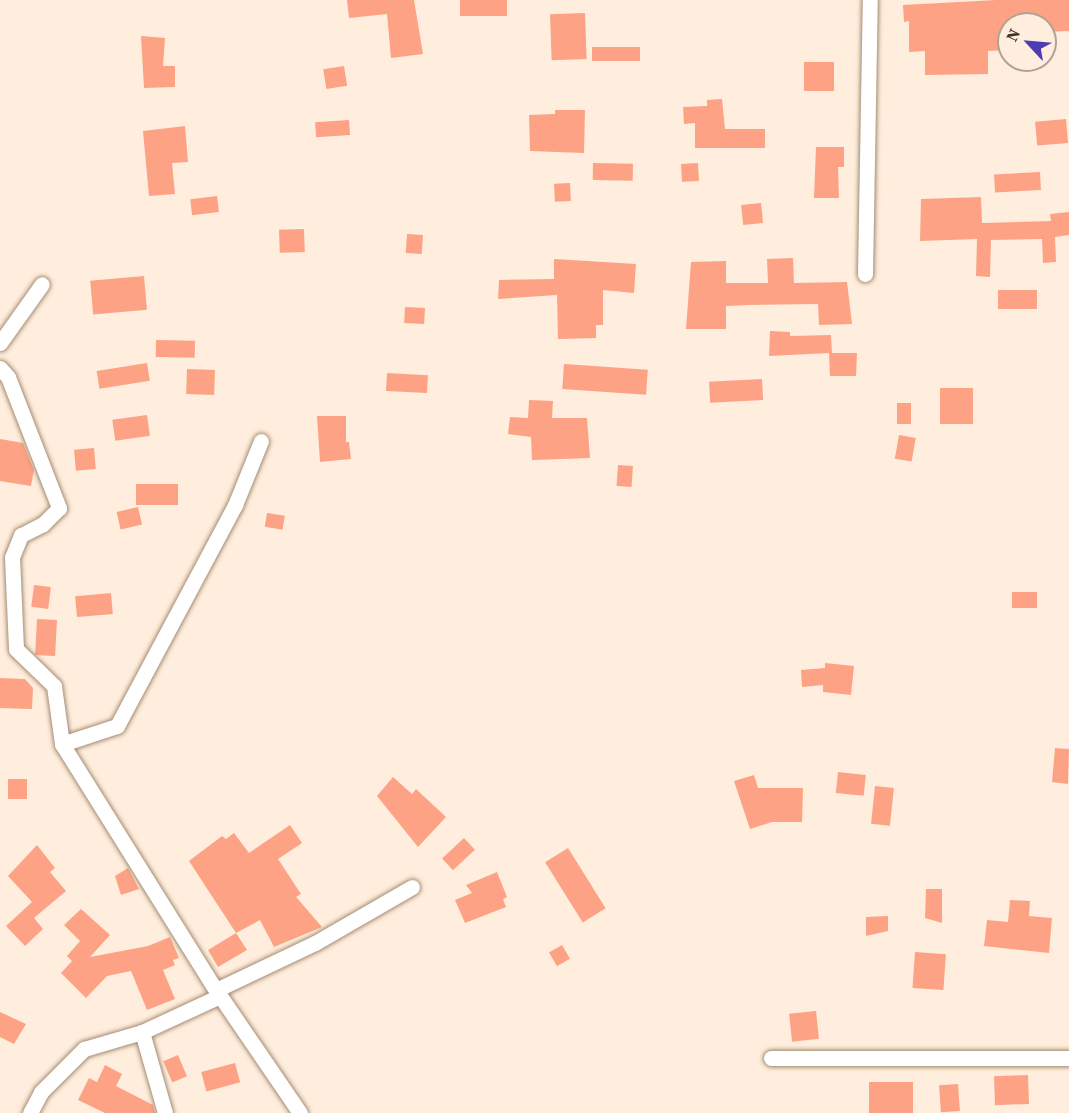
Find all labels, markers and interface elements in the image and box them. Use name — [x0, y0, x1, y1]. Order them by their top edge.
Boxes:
north arrow — [997, 12, 1057, 72]
text: N — [1000, 25, 1025, 45]

